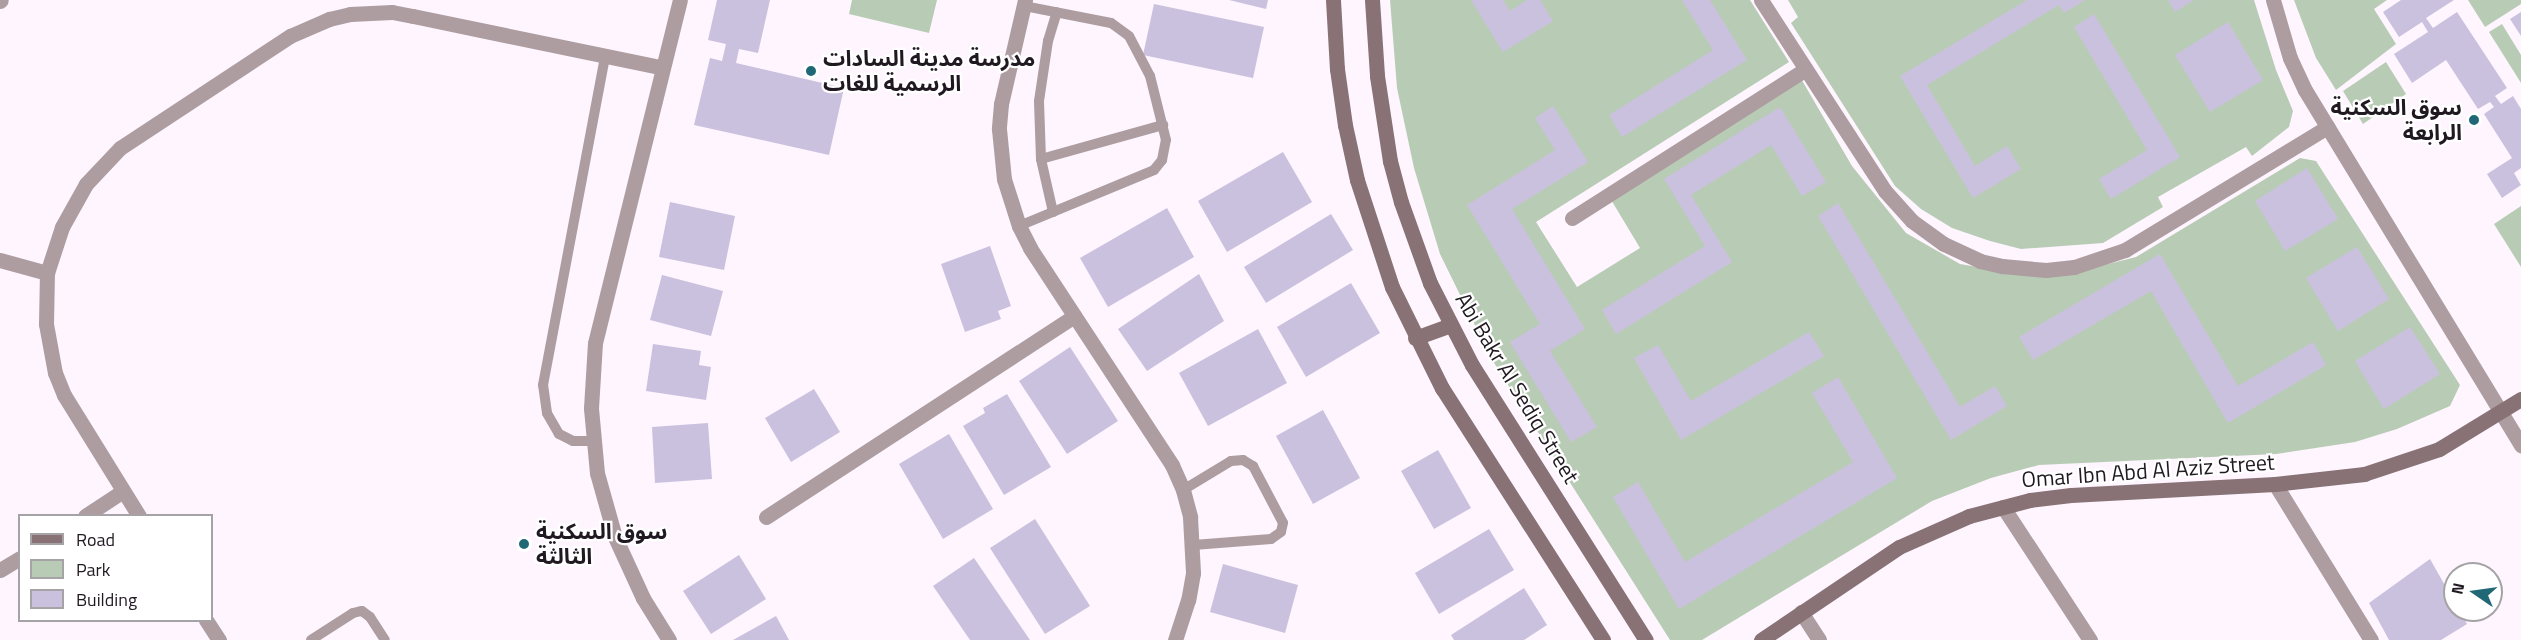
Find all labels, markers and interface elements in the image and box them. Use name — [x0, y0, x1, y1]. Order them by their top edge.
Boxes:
place label: مدرسة مدينة السادات الرسمية للغات — [823, 45, 1035, 96]
marker: مدرسة مدينة السادات الرسمية للغات — [804, 64, 818, 78]
place label: سوق السكنية الرابعة — [2331, 94, 2462, 146]
marker: سوق السكنية الرابعة — [2467, 113, 2481, 127]
street label: Abi Bakr Al Sediq Street — [1450, 288, 1584, 488]
street label: Omar Ibn Abd Al Aziz Street — [2021, 449, 2275, 493]
legend — [18, 514, 213, 622]
place label: سوق السكنية الثالثة — [536, 518, 667, 570]
text: Road — [76, 526, 115, 553]
marker: سوق السكنية الثالثة — [517, 537, 531, 551]
text: Park — [76, 556, 110, 583]
north arrow — [2443, 562, 2503, 622]
text: N — [2444, 580, 2470, 597]
text: Building — [76, 586, 137, 613]

